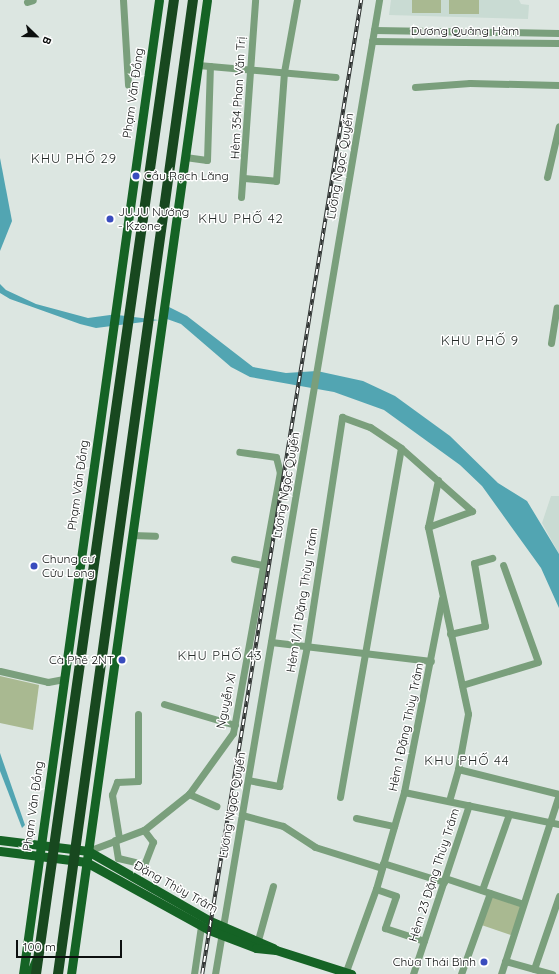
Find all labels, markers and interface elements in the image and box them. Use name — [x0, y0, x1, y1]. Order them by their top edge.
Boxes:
north arrow — [16, 16, 56, 56]
street label: Dương Quảng Hàm — [411, 24, 519, 38]
text: B — [39, 35, 55, 47]
street label: Hẻm 354 Phan Văn Trị — [228, 36, 248, 160]
street label: Phạm Văn Đồng — [120, 47, 146, 139]
street label: Lương Ngọc Quyến — [324, 112, 356, 220]
district label: KHU PHỐ 29 — [31, 150, 117, 166]
place label: Cầu Rạch Lăng — [144, 169, 229, 183]
marker: Cầu Rạch Lăng — [131, 171, 141, 181]
place label: JUJU Nướng - Kzone — [118, 205, 189, 233]
district label: KHU PHỐ 42 — [198, 210, 284, 226]
marker: JUJU Nướng - Kzone — [105, 214, 115, 224]
district label: KHU PHỐ 9 — [441, 332, 519, 348]
street label: Lương Ngọc Quyến — [270, 431, 302, 539]
street label: Phạm Văn Đồng — [65, 439, 91, 531]
street label: Hẻm 1/11 Đặng Thùy Trâm — [283, 527, 321, 673]
place label: Chung cư Cửu Long — [42, 552, 95, 580]
marker: Chung cư Cửu Long — [29, 561, 39, 571]
district label: KHU PHỐ 43 — [177, 647, 263, 663]
place label: Cà Phê 2NT — [49, 653, 114, 667]
marker: Cà Phê 2NT — [117, 655, 127, 665]
street label: Hẻm 1 Đặng Thùy Trâm — [385, 661, 427, 793]
street label: Nguyễn Xí — [213, 672, 239, 730]
street label: Lương Ngọc Quyến — [216, 751, 248, 859]
district label: KHU PHỐ 44 — [424, 752, 510, 768]
street label: Phạm Văn Đồng — [20, 760, 46, 852]
street label: Hẻm 23 Đặng Thùy Trâm — [406, 806, 462, 944]
street label: Đặng Thùy Trâm — [131, 858, 221, 916]
scale bar — [18, 932, 124, 958]
text: 100 m — [23, 939, 56, 954]
place label: Chùa Thái Bình — [393, 955, 476, 969]
marker: Chùa Thái Bình — [479, 957, 489, 967]

